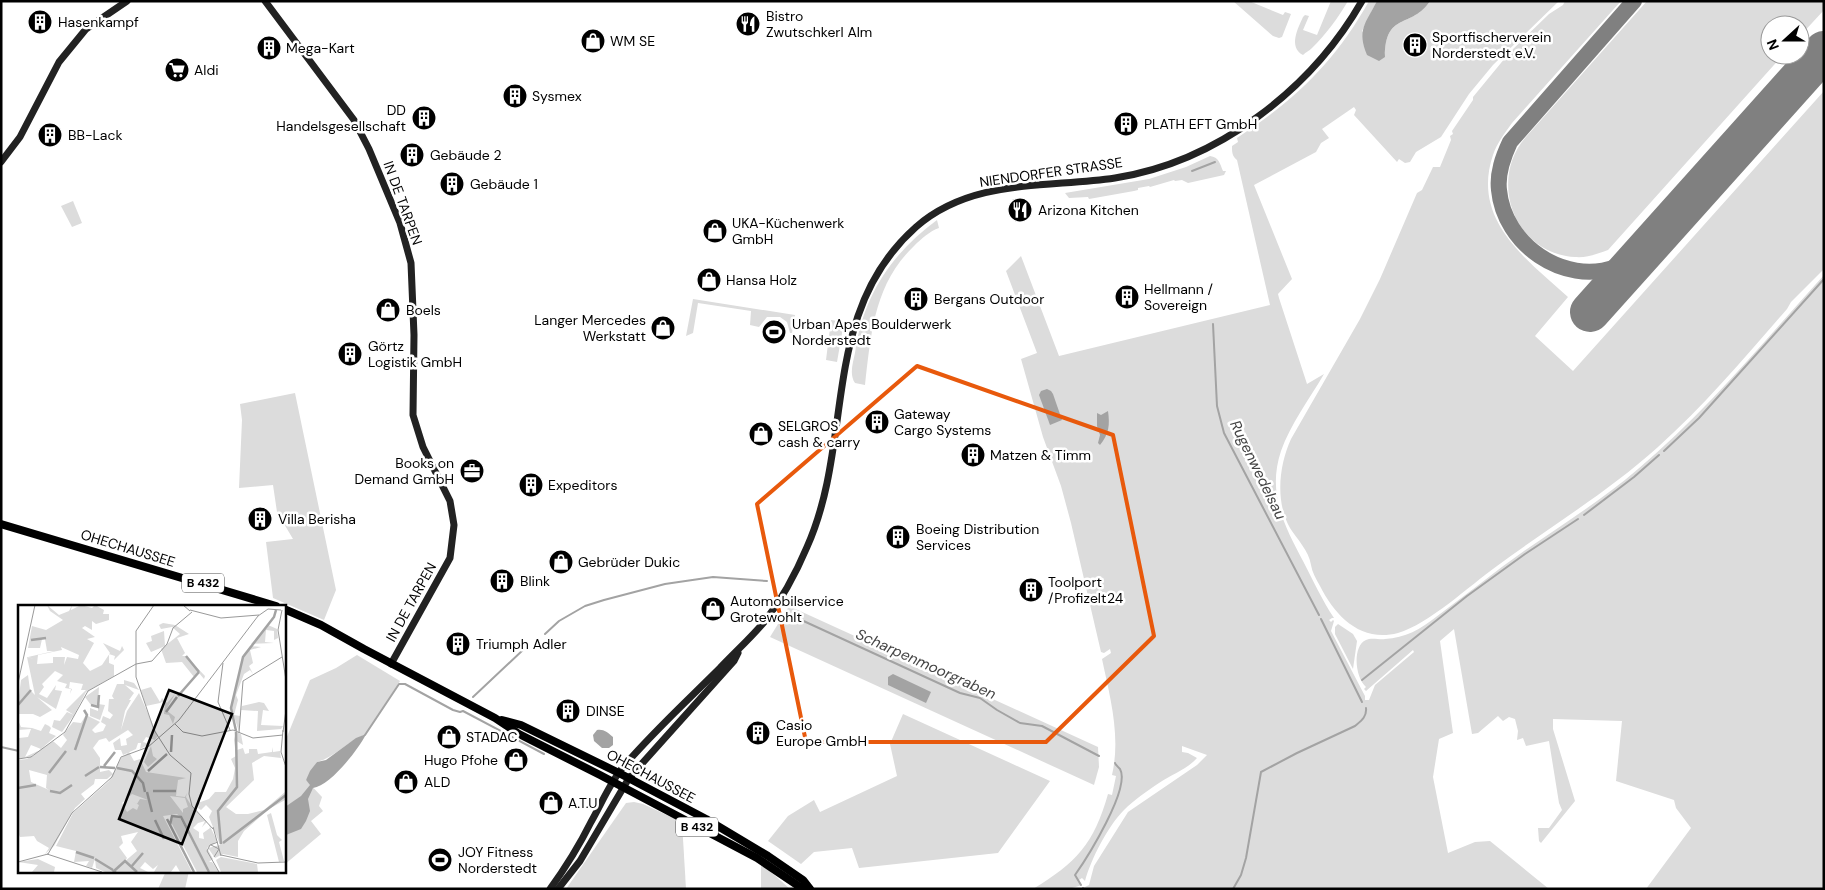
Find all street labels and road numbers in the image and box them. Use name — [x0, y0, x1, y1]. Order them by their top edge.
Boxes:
street label: NIENDORFER STRASSE — [978, 153, 1124, 191]
street label: IN DE TARPEN — [379, 159, 427, 247]
street label: OHECHAUSSEE — [79, 525, 178, 571]
street label: IN DE TARPEN — [382, 559, 440, 645]
road number: B 432 — [182, 574, 224, 592]
street label: OHECHAUSSEE — [604, 745, 699, 807]
road number: B 432 — [676, 818, 718, 836]

